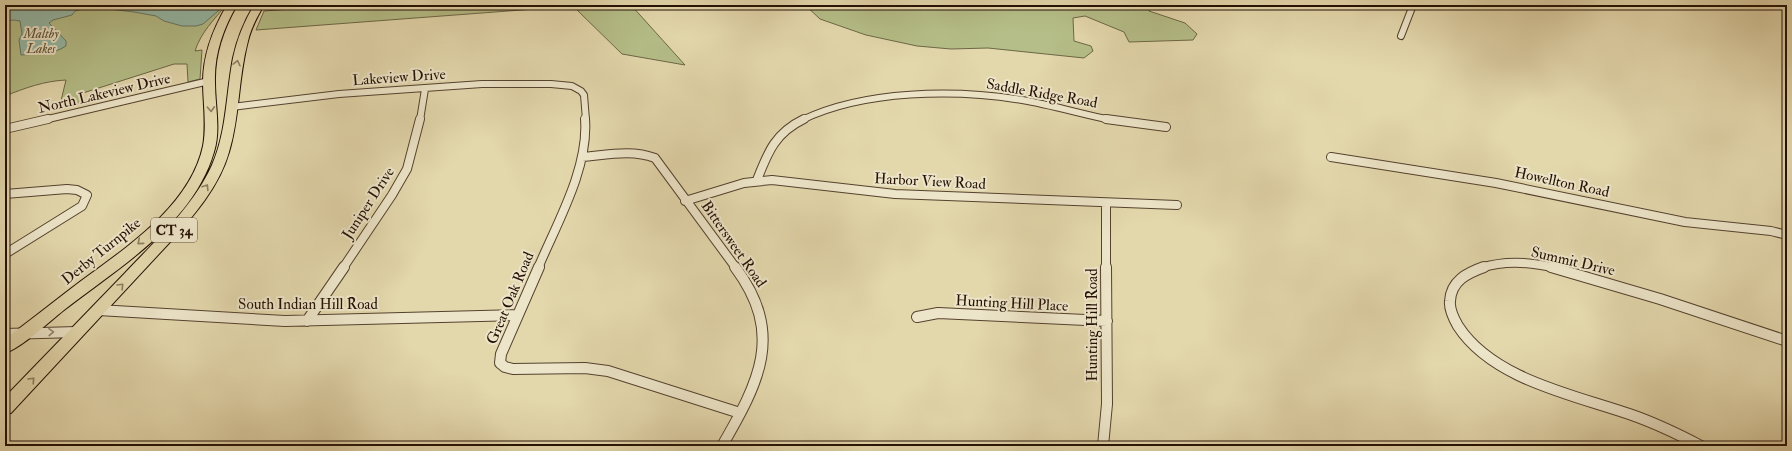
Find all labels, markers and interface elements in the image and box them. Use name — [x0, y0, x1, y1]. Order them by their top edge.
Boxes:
park label: Maltby Lakes — [22, 26, 59, 57]
one-way arrow — [232, 59, 240, 66]
street label: Lakeview Drive — [352, 65, 446, 90]
street label: North Lakeview Drive — [36, 69, 172, 118]
street label: Saddle Ridge Road — [985, 74, 1100, 113]
one-way arrow — [206, 106, 215, 112]
street label: Howellton Road — [1513, 163, 1612, 202]
street label: Juniper Drive — [338, 164, 400, 244]
street label: Harbor View Road — [874, 169, 987, 194]
one-way arrow — [201, 184, 209, 191]
street label: Bittersweet Road — [697, 197, 771, 292]
street label: Derby Turnpike — [58, 214, 145, 290]
road number: CT 34 — [151, 218, 197, 242]
one-way arrow — [137, 238, 144, 245]
street label: Summit Drive — [1529, 243, 1617, 280]
street label: Great Oak Road — [482, 249, 539, 347]
street label: Hunting Hill Road — [1083, 268, 1102, 382]
one-way arrow — [116, 283, 123, 290]
street label: Hunting Hill Place — [955, 291, 1069, 316]
street label: South Indian Hill Road — [238, 295, 379, 314]
one-way arrow — [48, 328, 54, 336]
one-way arrow — [27, 377, 35, 385]

